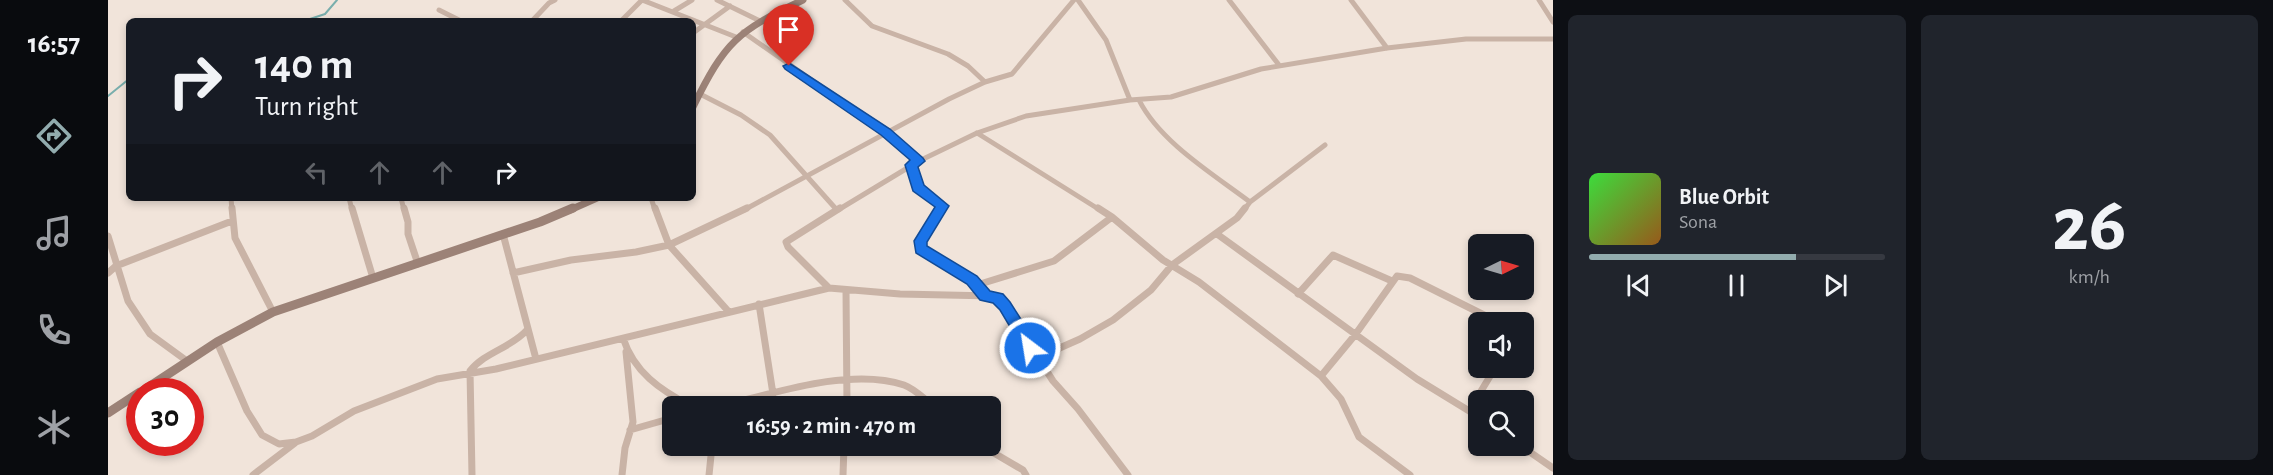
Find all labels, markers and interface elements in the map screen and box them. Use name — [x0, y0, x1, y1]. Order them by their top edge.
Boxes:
pin — [763, 4, 814, 66]
icon: arrive — [772, 13, 805, 46]
text: 16:57 — [28, 30, 80, 57]
icon: right — [156, 42, 234, 120]
text: 140 m — [255, 44, 353, 86]
text: Turn right — [255, 93, 358, 120]
icon: directions — [33, 115, 75, 157]
icon: left — [300, 156, 333, 189]
icon: ahead — [363, 156, 396, 189]
icon: ahead — [426, 156, 459, 189]
icon: right — [489, 156, 522, 189]
text: Blue Orbit — [1679, 186, 1769, 208]
text: 26 — [2052, 187, 2126, 265]
icon: music — [33, 212, 75, 254]
text: Sona — [1679, 212, 1717, 232]
north arrow — [1468, 234, 1534, 300]
map controls — [1468, 234, 1534, 456]
text: km/h — [2069, 267, 2110, 287]
icon: previous — [1622, 269, 1655, 302]
icon: pause — [1720, 269, 1753, 302]
icon: next — [1819, 269, 1852, 302]
icon: phone — [33, 309, 75, 351]
button: sound — [1468, 312, 1534, 378]
position arrow — [998, 316, 1062, 380]
speed limit sign: 30 — [126, 378, 204, 456]
button: search — [1468, 390, 1534, 456]
icon: climate — [33, 406, 75, 448]
text: 16:59 · 2 min · 470 m — [747, 415, 916, 437]

